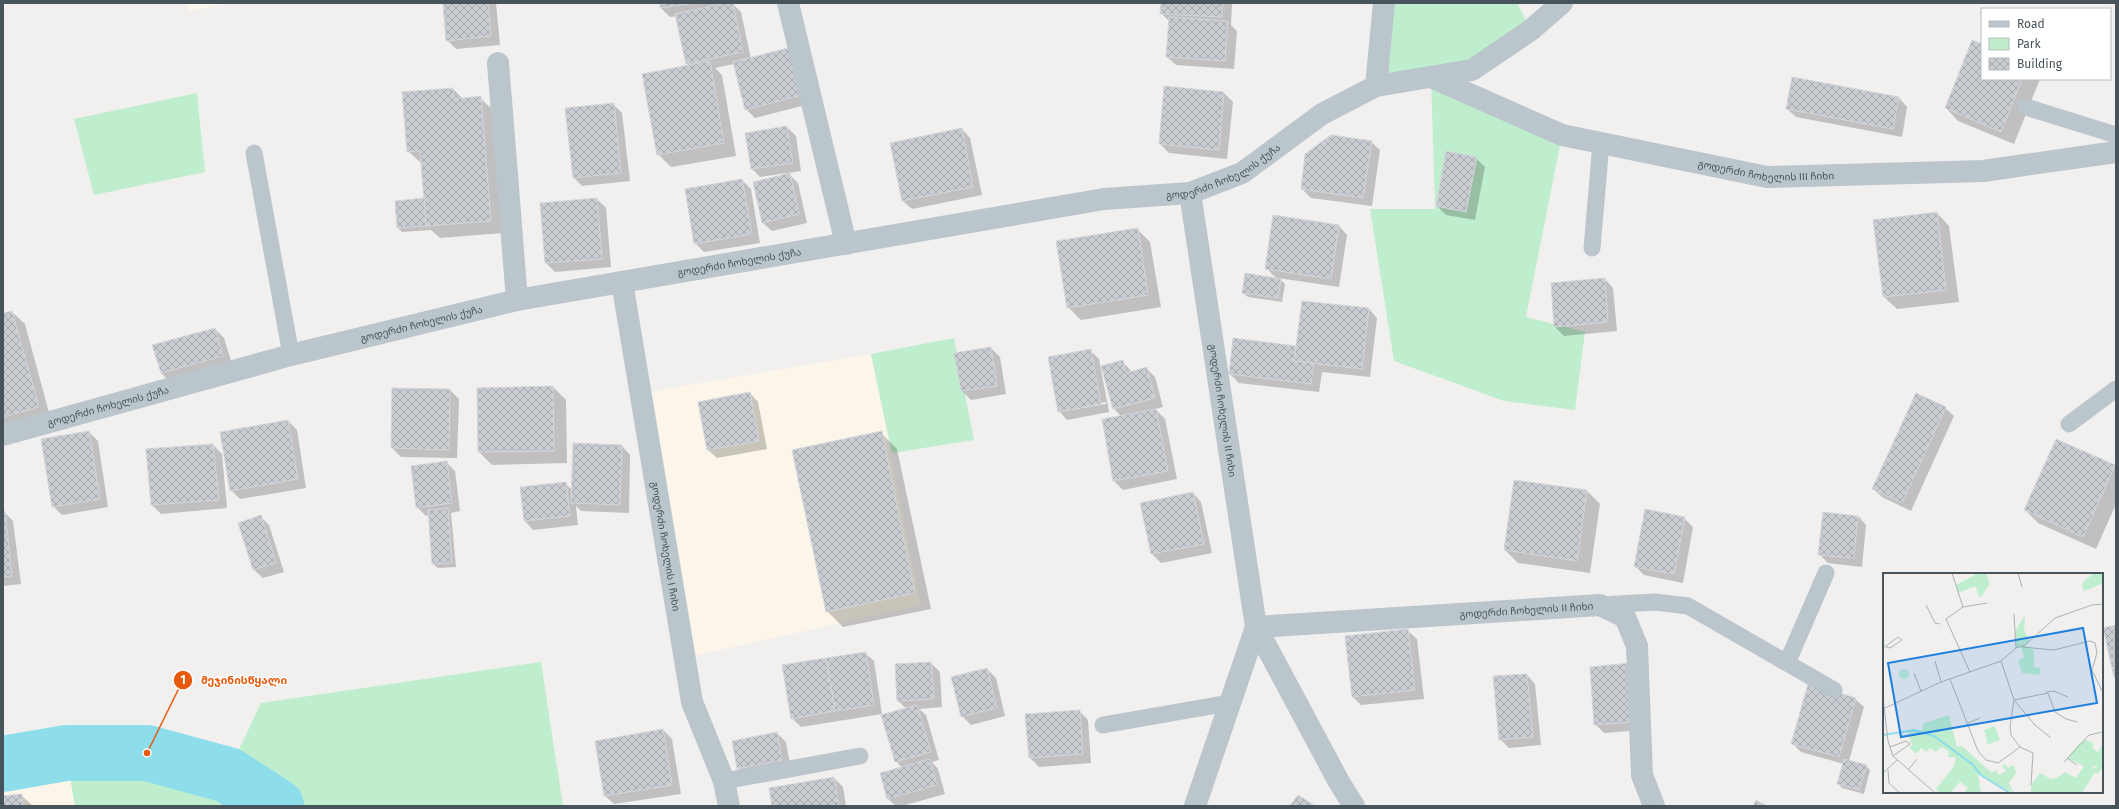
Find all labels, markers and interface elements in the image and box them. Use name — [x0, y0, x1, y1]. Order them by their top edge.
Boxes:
legend — [1981, 8, 2111, 80]
text: Road — [2017, 17, 2045, 31]
text: Park — [2017, 37, 2041, 51]
text: Building — [2017, 57, 2063, 71]
street label: გოდერძი ჩოხელის ქუჩა — [1166, 142, 1283, 202]
street label: გოდერძი ჩოხელის III ჩიხი — [1697, 158, 1834, 184]
street label: გოდერძი ჩოხელის ქუჩა — [677, 246, 802, 279]
street label: გოდერძი ჩოხელის ქუჩა — [359, 304, 484, 345]
street label: გოდერძი ჩოხელის II ჩიხი — [1206, 343, 1238, 478]
street label: გოდერძი ჩოხელის ქუჩა — [46, 384, 170, 429]
street label: გოდერძი ჩოხელის I ჩიხი — [648, 481, 682, 612]
inset map — [1883, 573, 2103, 793]
street label: გოდერძი ჩოხელის II ჩიხი — [1459, 600, 1594, 621]
callout: მეჯინისწყალი — [173, 668, 295, 691]
text: 1 — [180, 673, 186, 687]
text: მეჯინისწყალი — [201, 674, 287, 687]

